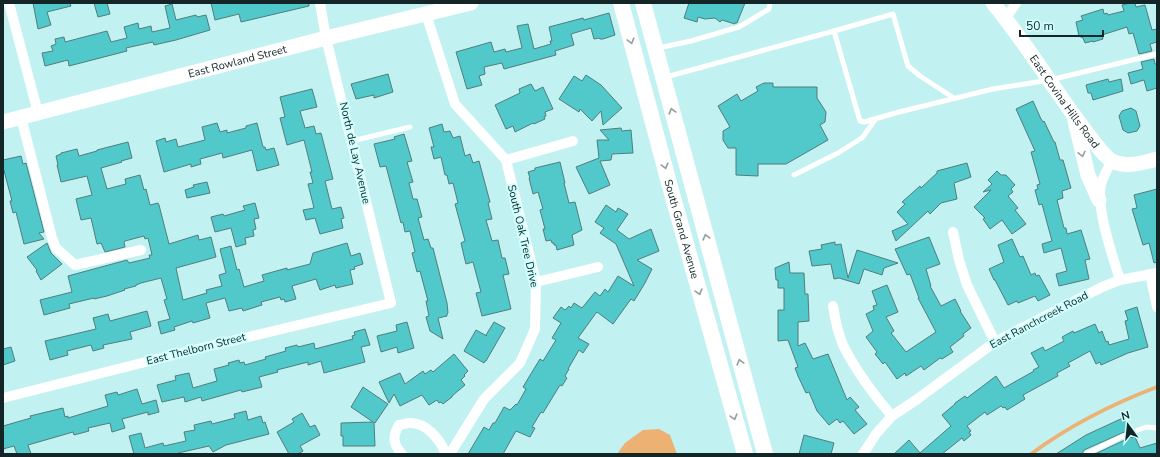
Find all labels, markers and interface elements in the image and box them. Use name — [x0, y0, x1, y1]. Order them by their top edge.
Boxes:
scale bar — [1020, 12, 1103, 38]
text: 50 m — [1026, 18, 1054, 34]
one-way arrow — [626, 37, 635, 44]
street label: East Rowland Street — [186, 41, 288, 81]
street label: East Covina Hills Road — [1026, 52, 1103, 151]
street label: North de Lay Avenue — [336, 101, 374, 206]
one-way arrow — [668, 108, 677, 115]
one-way arrow — [1078, 151, 1086, 157]
one-way arrow — [660, 162, 669, 169]
street label: South Grand Avenue — [661, 178, 703, 281]
street label: South Oak Tree Drive — [504, 183, 542, 289]
one-way arrow — [702, 234, 711, 241]
one-way arrow — [695, 288, 703, 295]
street label: East Ranchcreek Road — [987, 288, 1091, 352]
street label: East Thelborn Street — [145, 329, 247, 369]
one-way arrow — [736, 359, 745, 366]
north arrow — [1108, 405, 1148, 445]
text: N — [1120, 408, 1131, 424]
one-way arrow — [729, 413, 738, 420]

